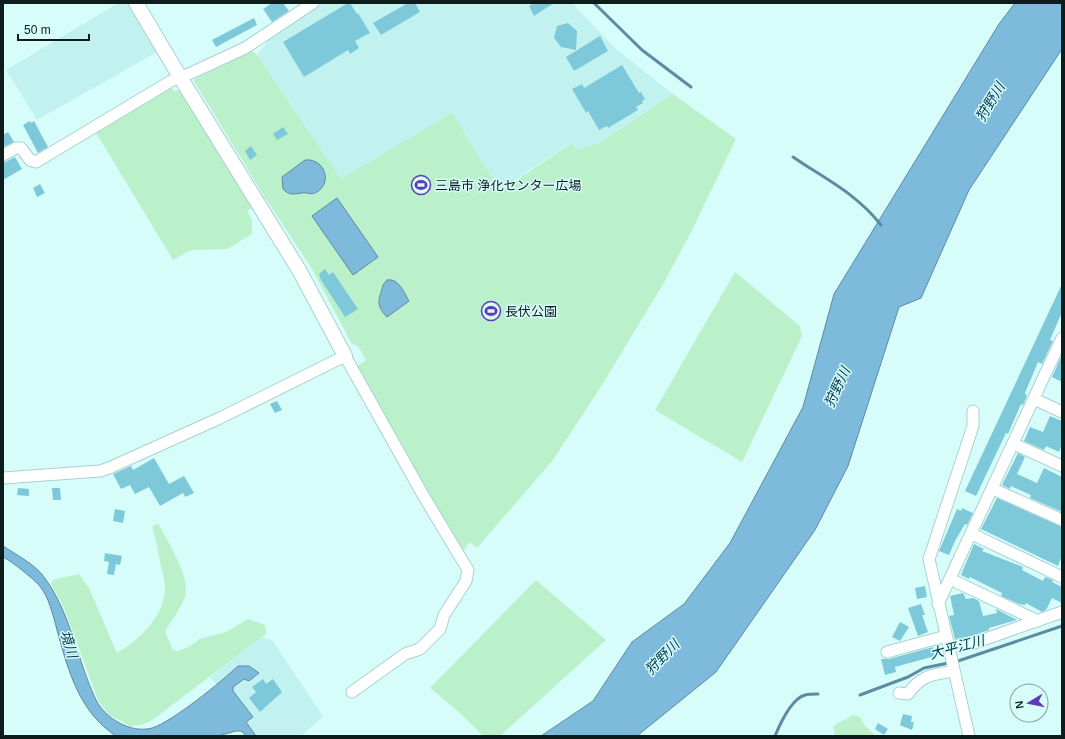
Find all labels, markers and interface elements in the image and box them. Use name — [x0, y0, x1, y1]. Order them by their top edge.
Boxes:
scale bar — [18, 16, 89, 42]
text: 50 m — [24, 23, 51, 37]
water label: 狩野川 — [972, 78, 1009, 124]
sports icon: 三島市 浄化センター広場 — [410, 174, 432, 196]
place label: 三島市 浄化センター広場 — [435, 178, 582, 193]
sports icon: 長伏公園 — [480, 300, 502, 322]
place label: 長伏公園 — [505, 304, 557, 319]
water label: 狩野川 — [821, 363, 854, 409]
water label: 境川 — [57, 628, 81, 662]
water label: 大平江川 — [928, 632, 988, 662]
water label: 狩野川 — [642, 635, 684, 678]
north arrow — [1009, 683, 1049, 723]
text: N — [1013, 700, 1026, 710]

